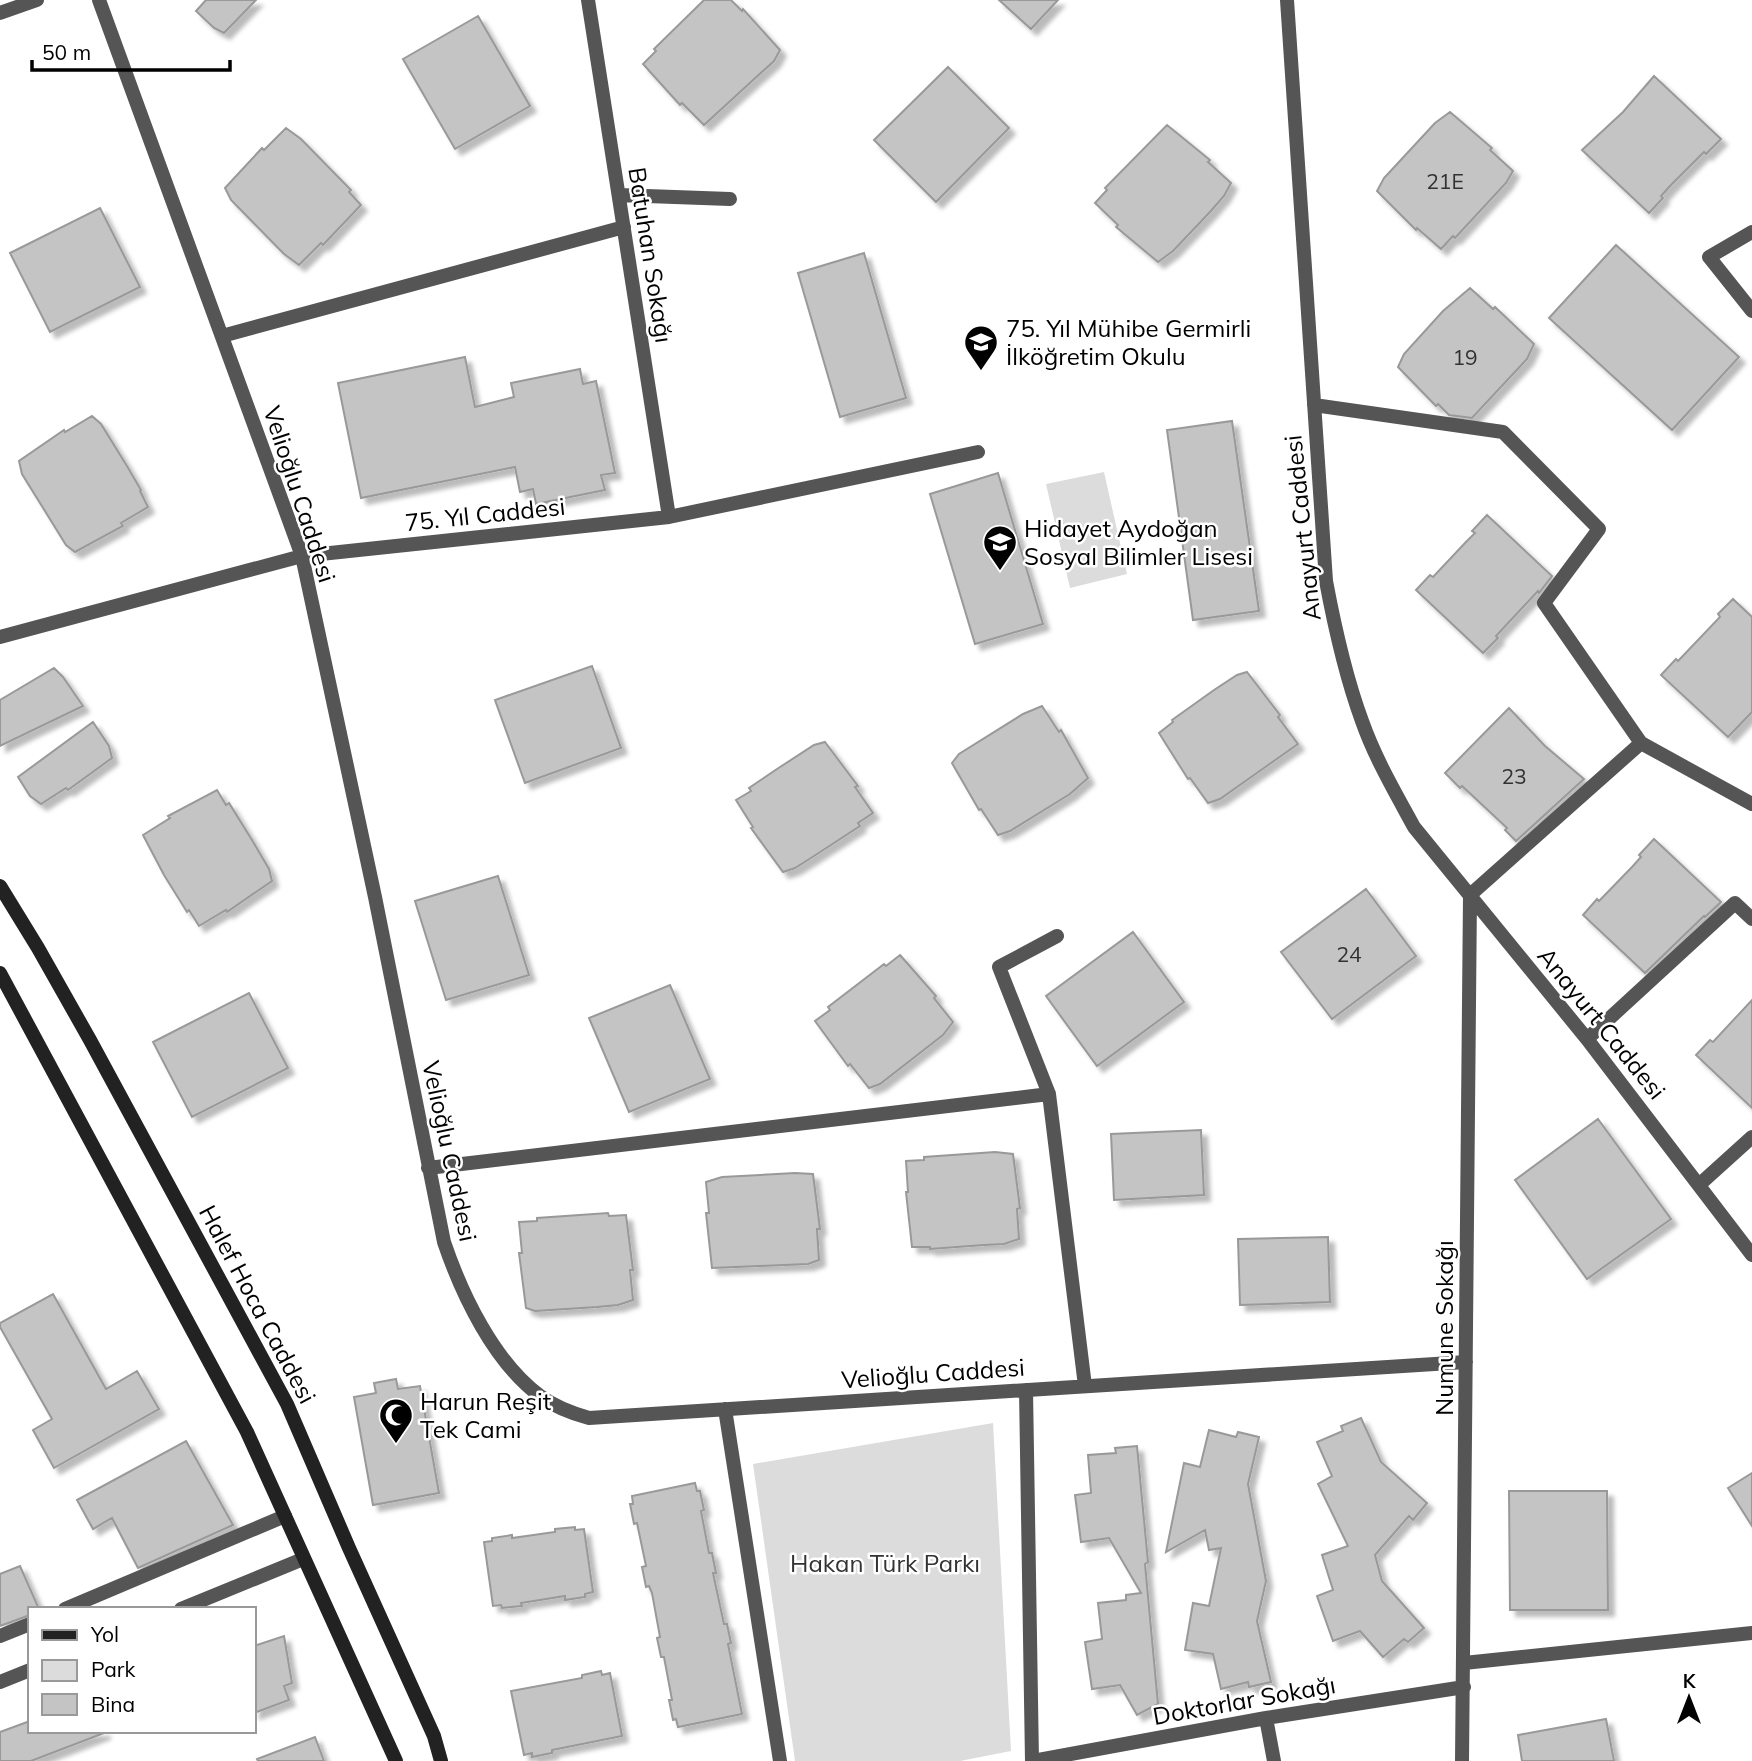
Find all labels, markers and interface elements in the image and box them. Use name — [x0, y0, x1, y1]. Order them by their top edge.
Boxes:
scale bar — [32, 28, 229, 72]
text: 50 m — [42, 39, 91, 65]
street label: Batuhan Sokağı — [622, 165, 680, 345]
house number: 21E — [1426, 168, 1464, 194]
place label: 75. Yıl Mühibe Germirli İlköğretim Okulu — [1006, 313, 1251, 371]
school or university icon: 75. Yıl Mühibe Germirli İlköğretim Okulu — [962, 323, 1000, 372]
house number: 19 — [1452, 344, 1478, 370]
street label: Velioğlu Caddesi — [257, 402, 343, 586]
street label: Anayurt Caddesi — [1277, 434, 1327, 622]
street label: 75. Yıl Caddesi — [403, 491, 567, 537]
place label: Hidayet Aydoğan Sosyal Bilimler Lisesi — [1024, 513, 1253, 571]
school or university icon: Hidayet Aydoğan Sosyal Bilimler Lisesi — [981, 523, 1019, 572]
house number: 23 — [1501, 763, 1527, 789]
house number: 24 — [1336, 941, 1362, 967]
street label: Anayurt Caddesi — [1532, 941, 1672, 1105]
street label: Velioğlu Caddesi — [416, 1058, 484, 1244]
street label: Halef Hoca Caddesi — [193, 1200, 323, 1408]
street label: Numune Sokağı — [1429, 1240, 1459, 1416]
street label: Velioğlu Caddesi — [840, 1352, 1026, 1394]
place label: Harun Reşit Tek Cami — [420, 1386, 551, 1444]
mosque icon: Harun Reşit Tek Cami — [377, 1396, 415, 1445]
park label: Hakan Türk Parkı — [790, 1548, 980, 1578]
legend — [28, 1607, 256, 1733]
text: Yol — [90, 1621, 119, 1647]
text: Park — [91, 1656, 135, 1682]
north arrow — [1654, 1663, 1724, 1733]
street label: Doktorlar Sokağı — [1150, 1669, 1338, 1731]
text: K — [1683, 1669, 1697, 1693]
text: Bina — [91, 1691, 135, 1717]

